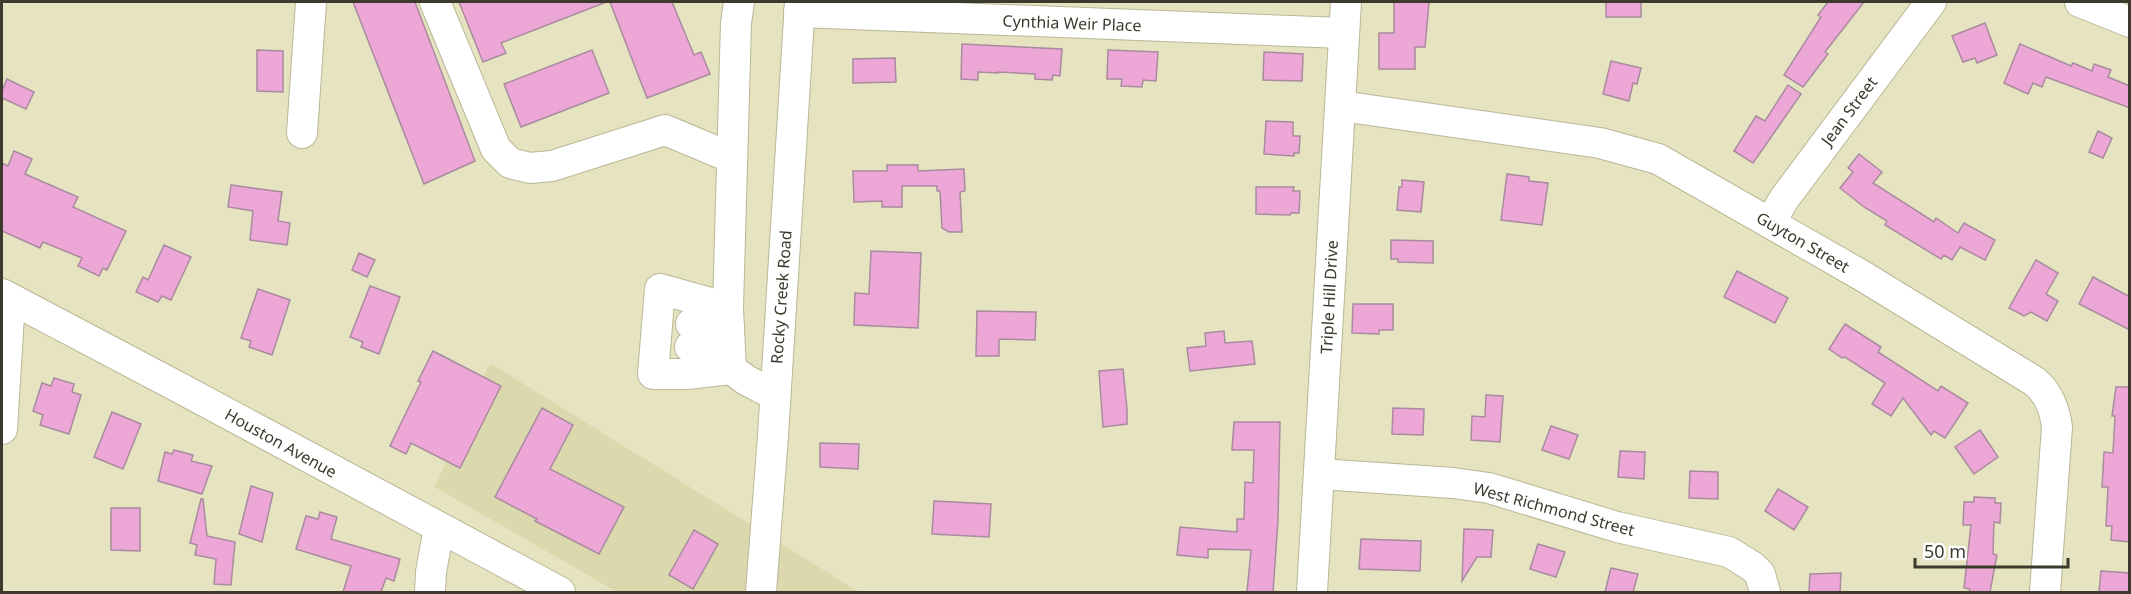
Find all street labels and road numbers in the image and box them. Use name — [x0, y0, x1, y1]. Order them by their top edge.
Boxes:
street label: Cynthia Weir Place — [1002, 10, 1142, 36]
street label: Jean Street — [1815, 72, 1882, 152]
street label: Guyton Street — [1753, 207, 1854, 278]
street label: Rocky Creek Road — [765, 230, 797, 364]
street label: Triple Hill Drive — [1315, 240, 1343, 354]
street label: Houston Avenue — [221, 403, 341, 483]
street label: West Richmond Street — [1471, 477, 1637, 541]

